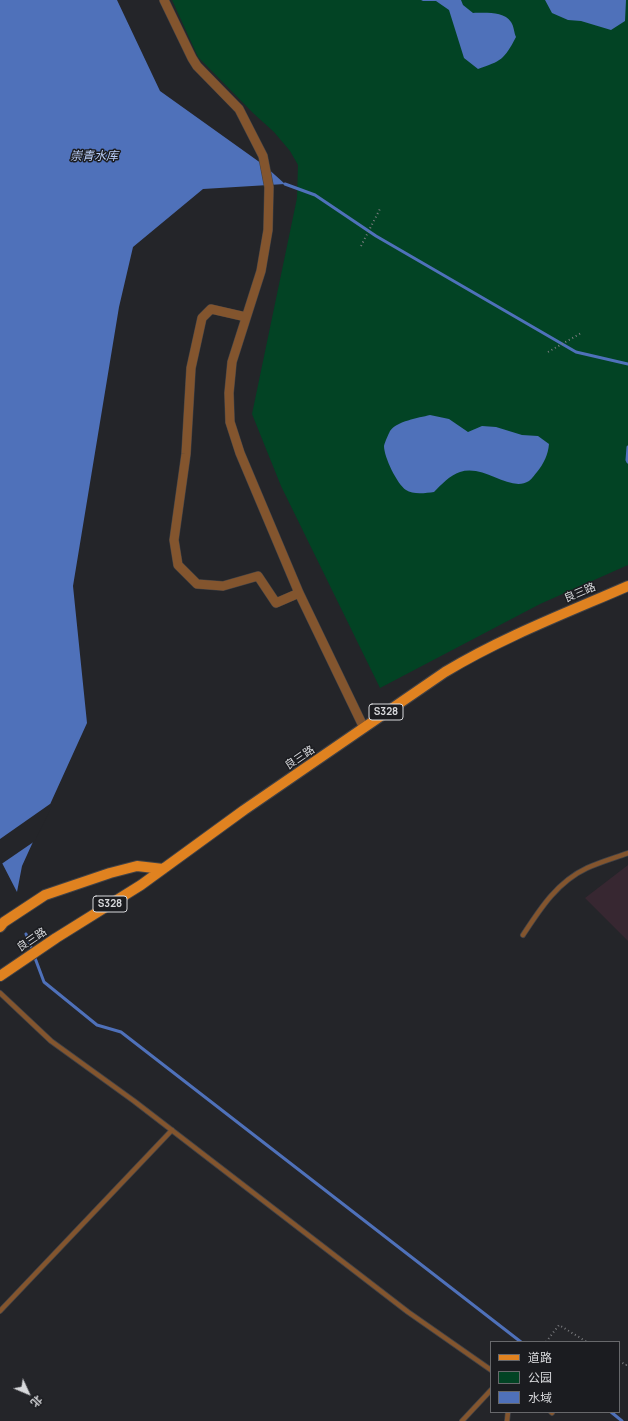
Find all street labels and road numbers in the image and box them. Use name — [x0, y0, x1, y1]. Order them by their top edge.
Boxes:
street label: 良三路 — [562, 580, 598, 606]
road number: S328 — [369, 704, 403, 720]
street label: 良三路 — [283, 743, 317, 773]
road number: S328 — [93, 896, 127, 912]
street label: 良三路 — [15, 925, 49, 955]

